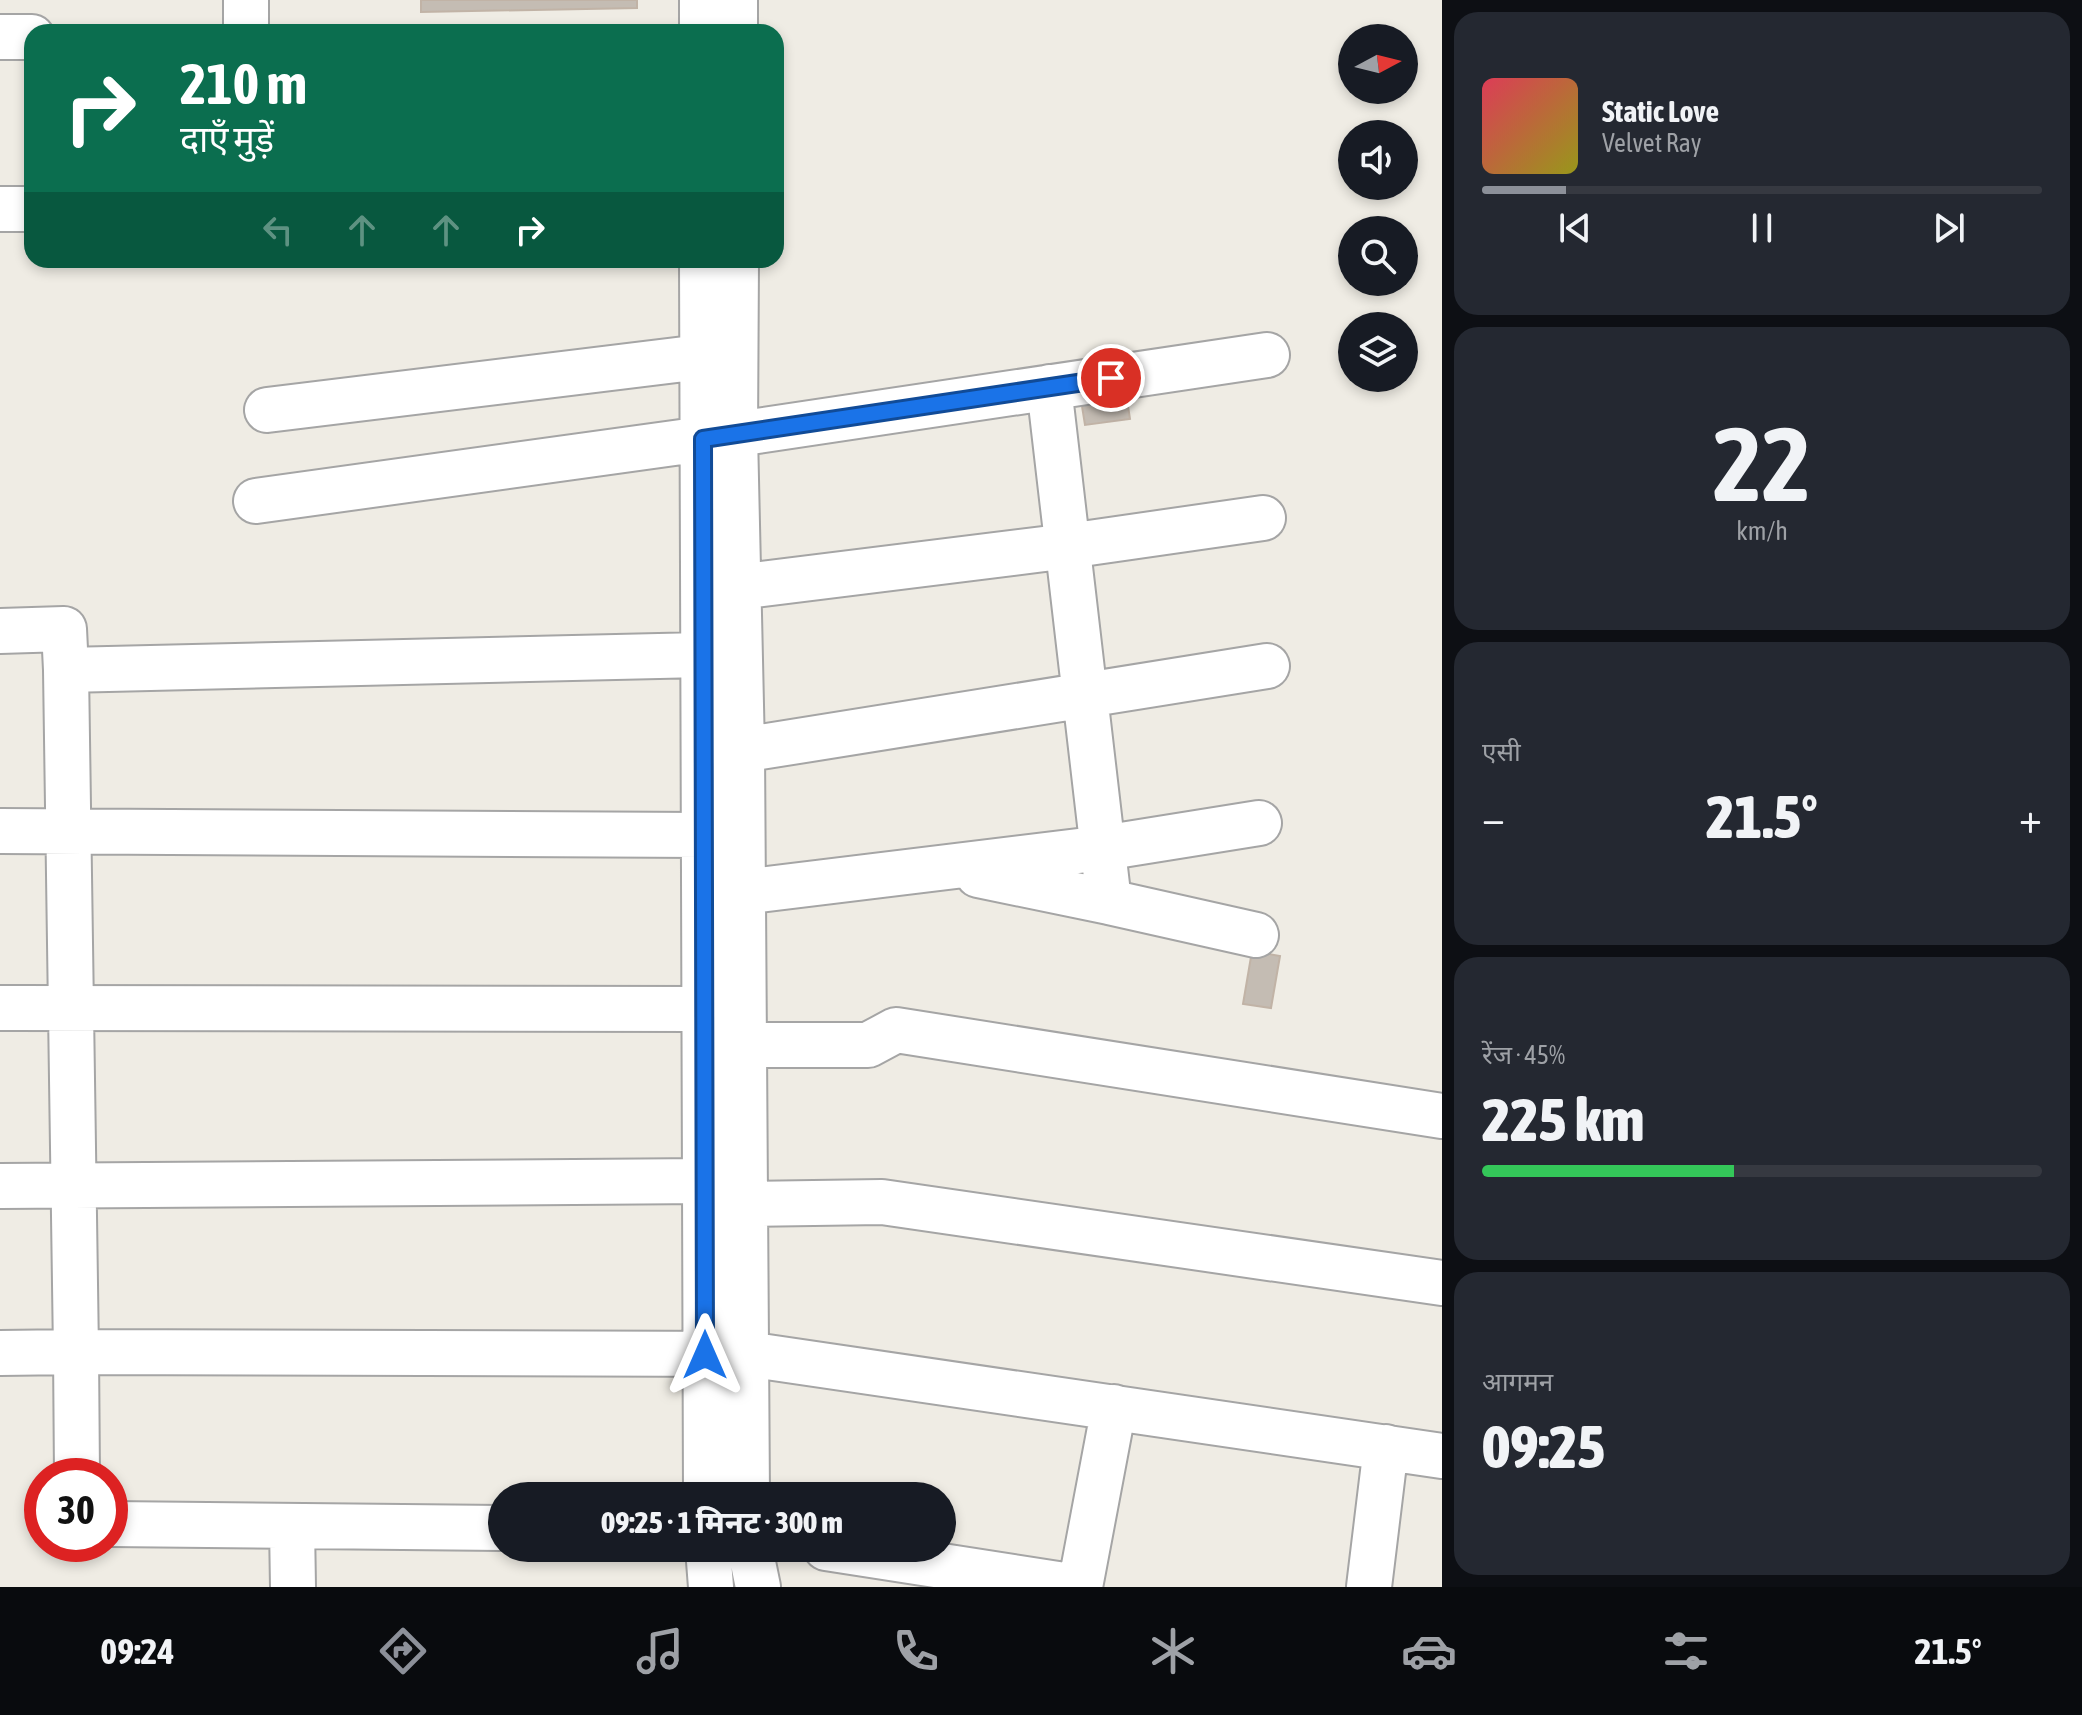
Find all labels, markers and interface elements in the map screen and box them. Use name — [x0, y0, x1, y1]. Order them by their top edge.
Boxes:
north arrow — [1338, 24, 1418, 104]
map controls — [1338, 24, 1418, 392]
text: 210 m — [180, 52, 307, 116]
icon: right — [48, 56, 152, 160]
text: Static Love — [1602, 94, 1719, 128]
text: दाएँ मुड़ें — [180, 118, 274, 160]
button: sound — [1338, 120, 1418, 200]
text: Velvet Ray — [1602, 128, 1702, 158]
icon: previous — [1553, 206, 1597, 250]
icon: pause — [1740, 206, 1784, 250]
icon: next — [1927, 206, 1971, 250]
icon: left — [256, 208, 300, 252]
icon: ahead — [340, 208, 384, 252]
icon: ahead — [424, 208, 468, 252]
icon: right — [508, 208, 552, 252]
button: search — [1338, 216, 1418, 296]
button: layers — [1338, 312, 1418, 392]
pin — [1077, 344, 1145, 412]
icon: arrive — [1089, 356, 1133, 400]
text: 22 — [1713, 404, 1811, 523]
text: km/h — [1736, 516, 1788, 546]
text: एसी — [1482, 737, 1521, 767]
text: 21.5° — [1706, 782, 1818, 851]
text: − — [1482, 792, 1505, 842]
text: + — [2019, 792, 2042, 842]
text: रेंज · 45% — [1482, 1040, 1565, 1070]
text: 225 km — [1482, 1085, 1644, 1154]
position arrow — [663, 1313, 747, 1397]
text: आगमन — [1482, 1367, 1553, 1397]
text: 09:25 — [1482, 1412, 1605, 1481]
speed limit sign: 30 — [24, 1458, 128, 1562]
text: 09:25 · 1 मिनट · 300 m — [601, 1505, 843, 1539]
icon: directions — [375, 1623, 431, 1679]
icon: music — [632, 1623, 688, 1679]
icon: phone — [888, 1623, 944, 1679]
icon: climate — [1145, 1623, 1201, 1679]
icon: car — [1401, 1623, 1457, 1679]
icon: filters — [1658, 1623, 1714, 1679]
text: 09:24 — [100, 1630, 174, 1672]
text: 21.5° — [1915, 1630, 1982, 1672]

